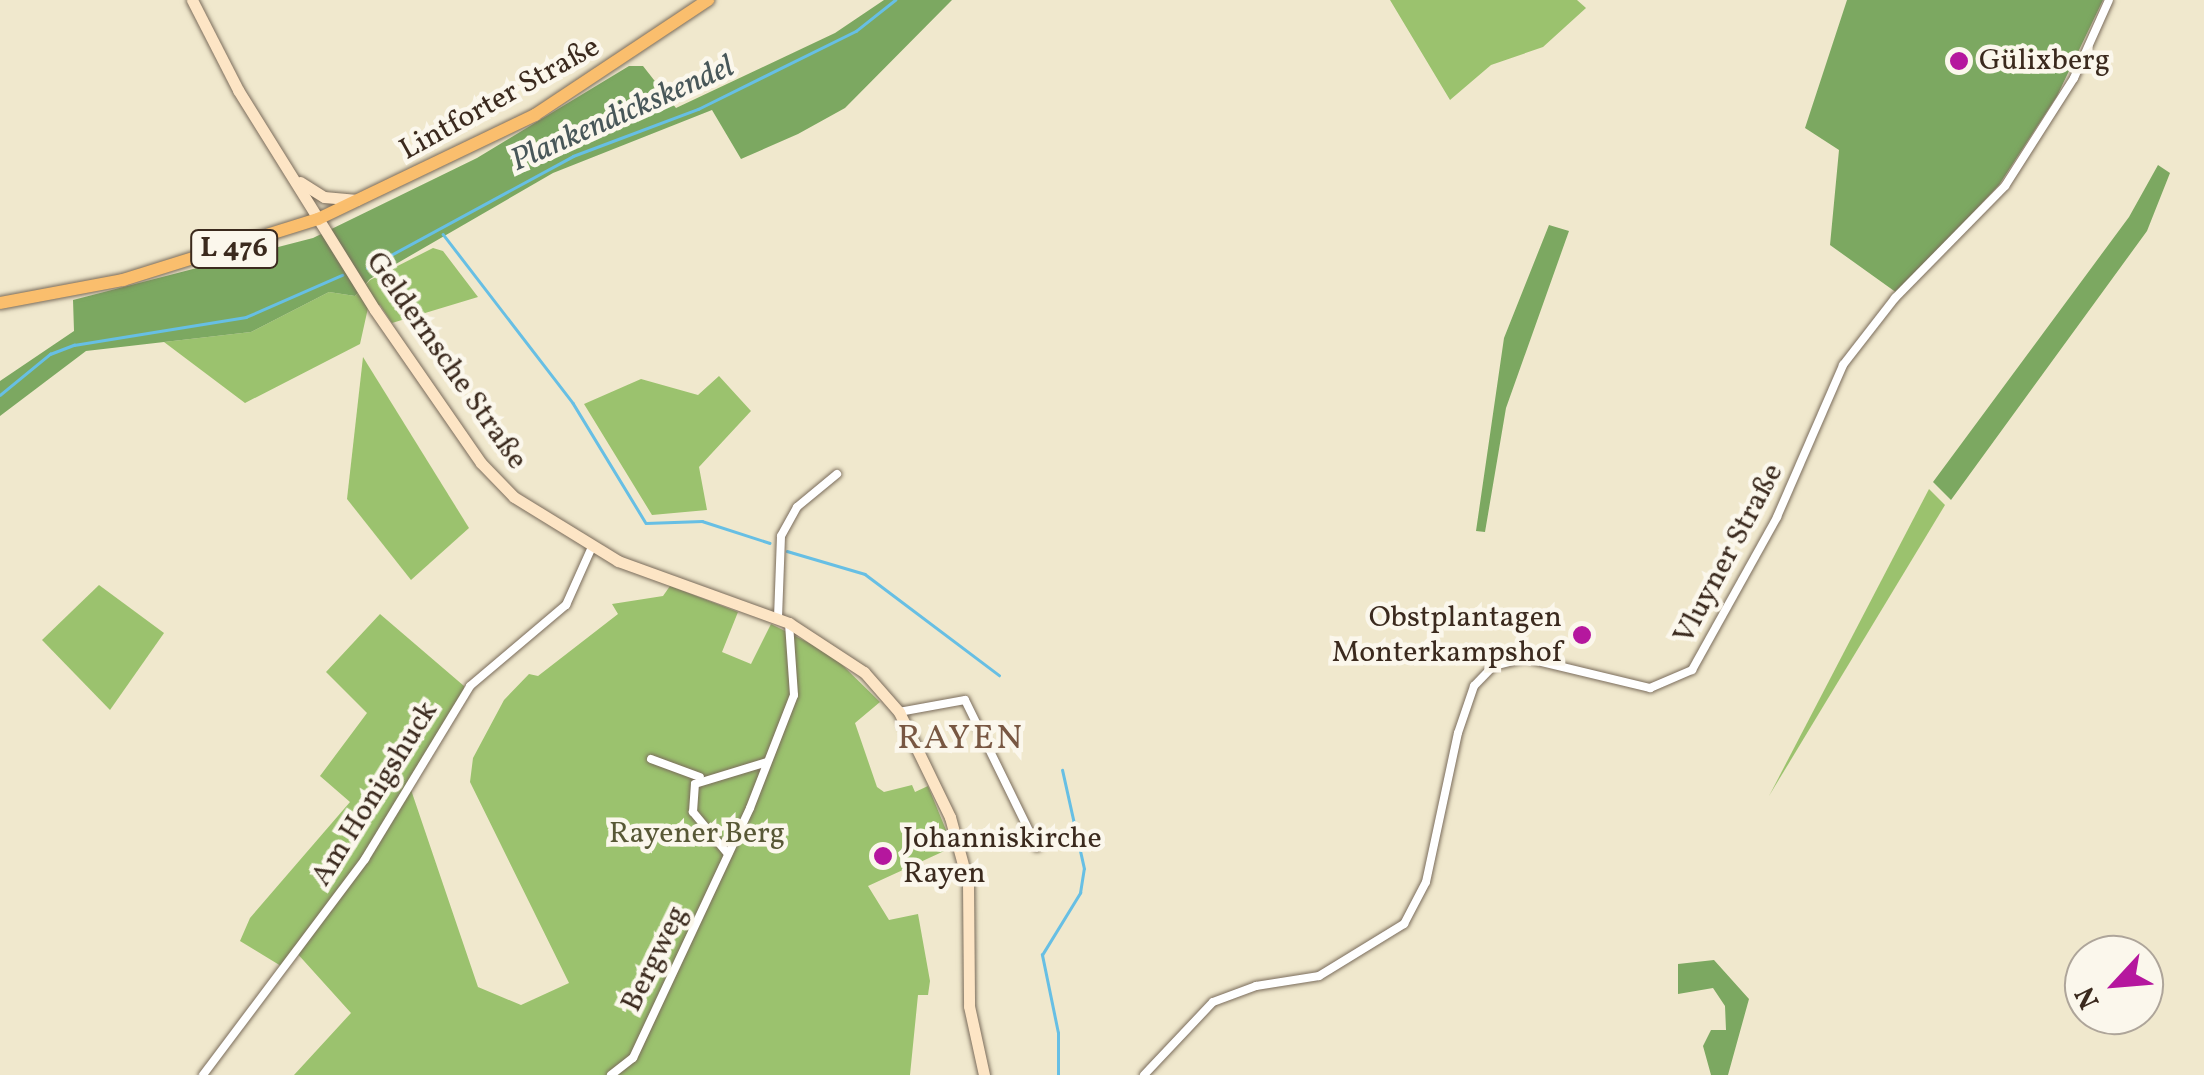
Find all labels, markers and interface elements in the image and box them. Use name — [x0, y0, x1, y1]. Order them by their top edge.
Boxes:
street label: Lintforter Straße — [394, 29, 606, 169]
place label: Gülixberg — [1979, 43, 2110, 79]
water label: Plankendickskendel — [505, 49, 741, 181]
marker: Gülixberg — [1948, 50, 1970, 72]
road number: L 476 — [189, 226, 279, 272]
street label: Geldernsche Straße — [358, 245, 534, 477]
street label: Vluyner Straße — [1666, 458, 1792, 650]
place label: Obstplantagen Monterkampshof — [1332, 600, 1562, 670]
marker: Obstplantagen Monterkampshof — [1571, 624, 1593, 646]
street label: Am Honigshuck — [304, 695, 446, 893]
district label: RAYEN — [897, 718, 1025, 760]
park label: Rayener Berg — [609, 816, 785, 852]
place label: Johanniskirche Rayen — [903, 821, 1102, 892]
marker: Johanniskirche Rayen — [872, 845, 894, 867]
street label: Bergweg — [614, 900, 696, 1018]
north arrow — [2064, 935, 2164, 1035]
text: N — [2066, 980, 2110, 1015]

